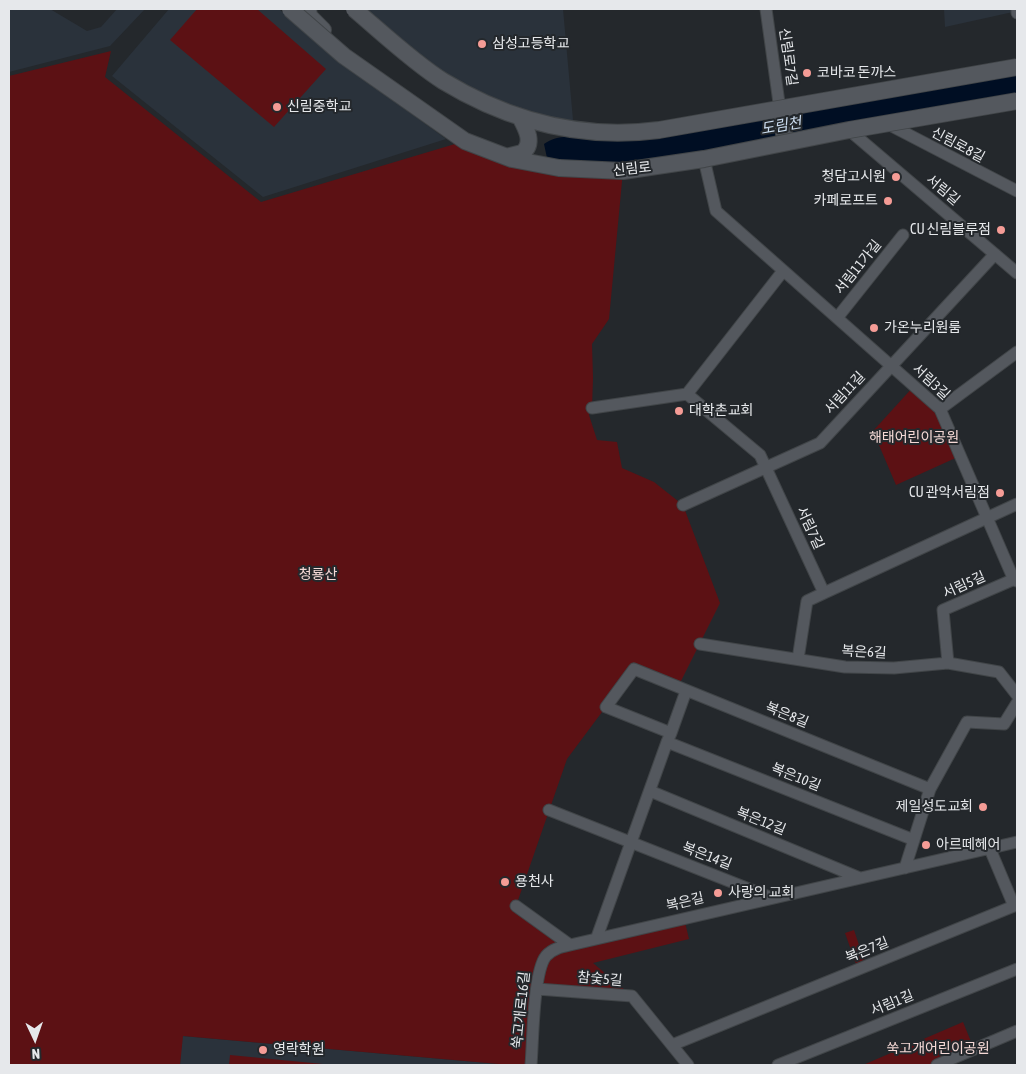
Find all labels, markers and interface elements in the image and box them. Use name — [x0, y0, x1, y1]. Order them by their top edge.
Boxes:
street label: 신림로7길 — [776, 27, 800, 87]
place label: 삼성고등학교 — [492, 36, 569, 52]
marker: 삼성고등학교 — [476, 38, 488, 50]
place label: 코바코 돈까스 — [817, 65, 896, 81]
marker: 코바코 돈까스 — [801, 67, 813, 79]
place label: 신림중학교 — [287, 99, 351, 115]
marker: 신림중학교 — [271, 101, 283, 113]
water label: 도림천 — [759, 114, 803, 138]
street label: 신림로8길 — [928, 124, 988, 166]
street label: 신림로 — [612, 159, 652, 179]
place label: 청담고시원 — [822, 169, 886, 185]
marker: 청담고시원 — [890, 171, 902, 183]
street label: 서림길 — [923, 171, 963, 209]
place label: 카페로프트 — [814, 193, 878, 209]
marker: 카페로프트 — [882, 195, 894, 207]
place label: CU 신림블루점 — [910, 222, 991, 238]
marker: CU 신림블루점 — [995, 224, 1007, 236]
street label: 서림11가길 — [831, 237, 885, 297]
place label: 가온누리원룸 — [884, 320, 961, 336]
marker: 가온누리원룸 — [868, 322, 880, 334]
street label: 서림3길 — [909, 360, 953, 404]
street label: 서림11길 — [821, 368, 869, 418]
place label: 대학촌교회 — [689, 403, 753, 419]
marker: 대학촌교회 — [673, 405, 685, 417]
park label: 해태어린이공원 — [869, 430, 959, 446]
place label: CU 관악서림점 — [909, 485, 990, 501]
marker: CU 관악서림점 — [994, 487, 1006, 499]
street label: 서림7길 — [793, 504, 827, 552]
park label: 청룡산 — [299, 567, 337, 583]
street label: 서림5길 — [940, 568, 988, 602]
street label: 복은6길 — [841, 642, 887, 662]
street label: 복은8길 — [763, 699, 811, 731]
street label: 복은10길 — [769, 760, 823, 794]
place label: 제일성도교회 — [896, 799, 973, 815]
marker: 제일성도교회 — [977, 801, 989, 813]
street label: 복은12길 — [734, 804, 788, 838]
place label: 아르떼헤어 — [936, 837, 1000, 853]
street label: 복은14길 — [680, 839, 734, 873]
marker: 아르떼헤어 — [920, 839, 932, 851]
place label: 용천사 — [515, 874, 554, 890]
marker: 용천사 — [499, 876, 511, 888]
place label: 사랑의 교회 — [728, 885, 794, 901]
marker: 사랑의 교회 — [712, 887, 724, 899]
street label: 복은길 — [664, 889, 706, 915]
street label: 복은7길 — [843, 934, 891, 966]
street label: 참숯5길 — [577, 969, 623, 989]
street label: 쑥고개로16길 — [509, 971, 533, 1049]
street label: 서림1길 — [868, 987, 916, 1019]
north arrow — [10, 1014, 60, 1064]
park label: 쑥고개어린이공원 — [886, 1041, 990, 1057]
place label: 영락학원 — [273, 1042, 325, 1058]
marker: 영락학원 — [257, 1044, 269, 1056]
text: N — [31, 1046, 40, 1062]

